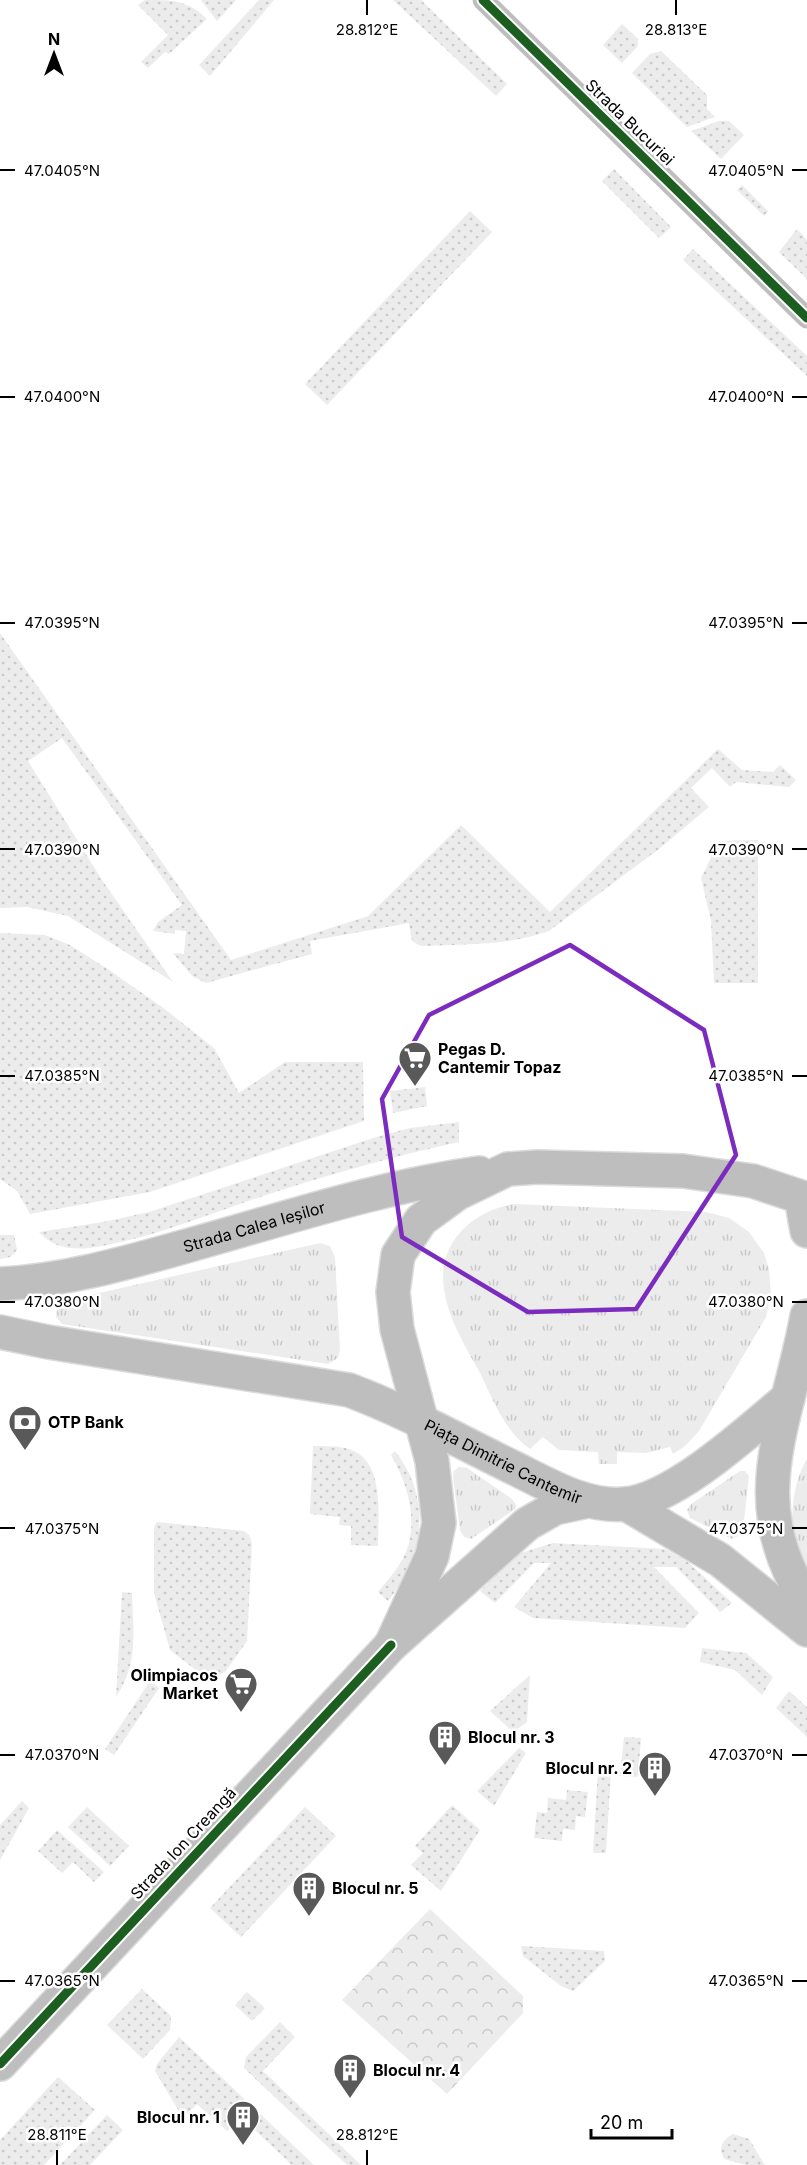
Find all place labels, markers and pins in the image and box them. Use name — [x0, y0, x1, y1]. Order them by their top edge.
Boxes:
place label: Pegas D. Cantemir Topaz — [438, 1039, 562, 1077]
supermarket icon: Pegas D. Cantemir Topaz — [397, 1040, 433, 1087]
bank icon: OTP Bank — [7, 1404, 43, 1451]
place label: OTP Bank — [48, 1412, 124, 1432]
place label: Olimpiacos Market — [131, 1665, 218, 1703]
supermarket icon: Olimpiacos Market — [223, 1666, 259, 1713]
building icon: Blocul nr. 3 — [427, 1719, 463, 1766]
place label: Blocul nr. 3 — [468, 1727, 555, 1747]
building icon: Blocul nr. 2 — [637, 1750, 673, 1797]
place label: Blocul nr. 2 — [546, 1758, 632, 1778]
building icon: Blocul nr. 5 — [291, 1870, 327, 1917]
place label: Blocul nr. 5 — [332, 1878, 419, 1898]
building icon: Blocul nr. 4 — [332, 2052, 368, 2099]
place label: Blocul nr. 4 — [373, 2060, 460, 2080]
building icon: Blocul nr. 1 — [225, 2099, 261, 2146]
place label: Blocul nr. 1 — [137, 2107, 220, 2127]

